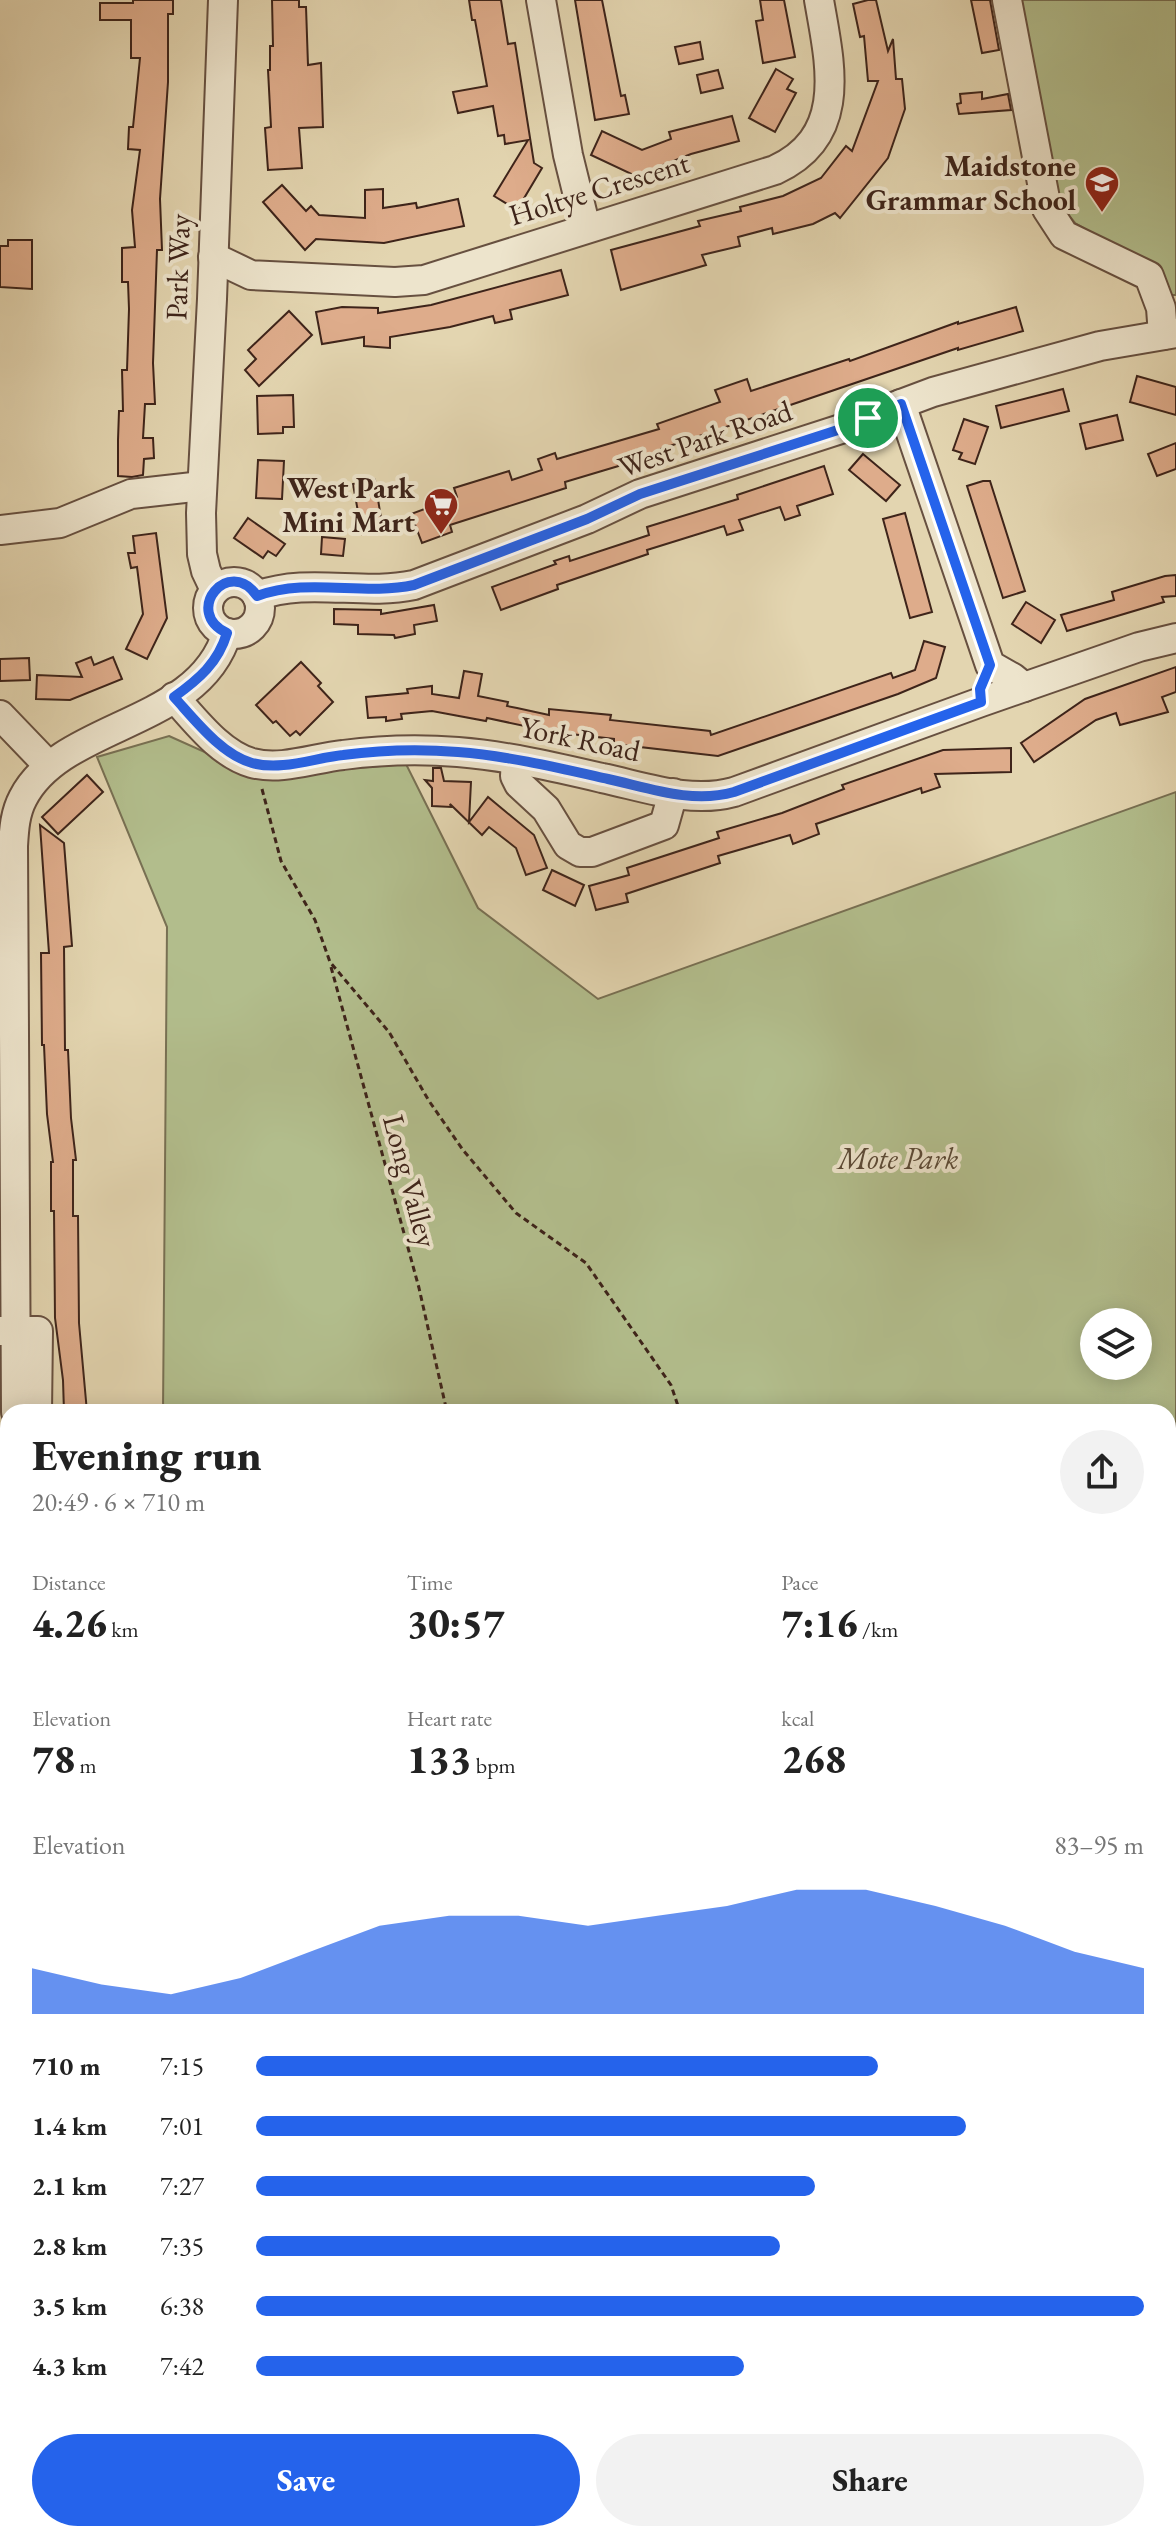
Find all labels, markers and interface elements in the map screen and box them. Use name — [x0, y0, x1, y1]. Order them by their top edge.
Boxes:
street label: Holtye Crescent — [504, 142, 694, 234]
place label: Maidstone Grammar School — [866, 146, 1076, 219]
school or university icon: Maidstone Grammar School — [1083, 164, 1121, 214]
street label: Park Way — [156, 212, 199, 321]
pin — [834, 384, 902, 452]
street label: West Park Road — [613, 390, 798, 486]
icon: arrive — [846, 396, 890, 440]
place label: West Park Mini Mart — [282, 468, 416, 541]
supermarket icon: West Park Mini Mart — [422, 486, 460, 536]
street label: York Road — [516, 707, 645, 770]
street label: Long Valley — [374, 1110, 447, 1252]
park label: Mote Park — [836, 1139, 959, 1178]
map controls — [1080, 1308, 1152, 1380]
button: layers — [1080, 1308, 1152, 1380]
text: Evening run — [32, 1426, 262, 1483]
button: share — [1060, 1430, 1144, 1514]
text: 20:49 · 6 × 710 m — [32, 1485, 205, 1519]
text: Distance — [32, 1568, 105, 1597]
text: Time — [407, 1568, 452, 1597]
text: Pace — [781, 1568, 818, 1597]
text: 4.26 — [32, 1597, 107, 1649]
text: 30:57 — [407, 1597, 505, 1649]
text: 7:16 — [781, 1597, 858, 1649]
text: km — [107, 1615, 139, 1644]
text: /km — [858, 1615, 898, 1644]
text: Elevation — [32, 1704, 111, 1733]
text: Heart rate — [407, 1704, 492, 1733]
text: kcal — [781, 1704, 814, 1733]
text: 78 — [32, 1733, 75, 1785]
text: 133 — [407, 1733, 471, 1785]
text: 268 — [781, 1733, 846, 1785]
text: m — [75, 1751, 97, 1780]
text: bpm — [471, 1751, 516, 1780]
text: Elevation — [32, 1828, 126, 1862]
text: 83–95 m — [1054, 1828, 1144, 1862]
text: 710 m — [32, 2049, 100, 2083]
text: 7:15 — [160, 2049, 204, 2083]
text: 1.4 km — [32, 2109, 107, 2143]
text: 7:01 — [160, 2109, 204, 2143]
text: 2.1 km — [32, 2169, 107, 2203]
text: 7:27 — [160, 2169, 204, 2203]
text: 2.8 km — [32, 2229, 107, 2263]
text: 7:35 — [160, 2229, 204, 2263]
text: 3.5 km — [32, 2289, 107, 2323]
text: 6:38 — [160, 2289, 204, 2323]
text: 4.3 km — [32, 2349, 107, 2383]
text: 7:42 — [160, 2349, 204, 2383]
button: Save — [32, 2434, 580, 2526]
button: Share — [596, 2434, 1144, 2526]

